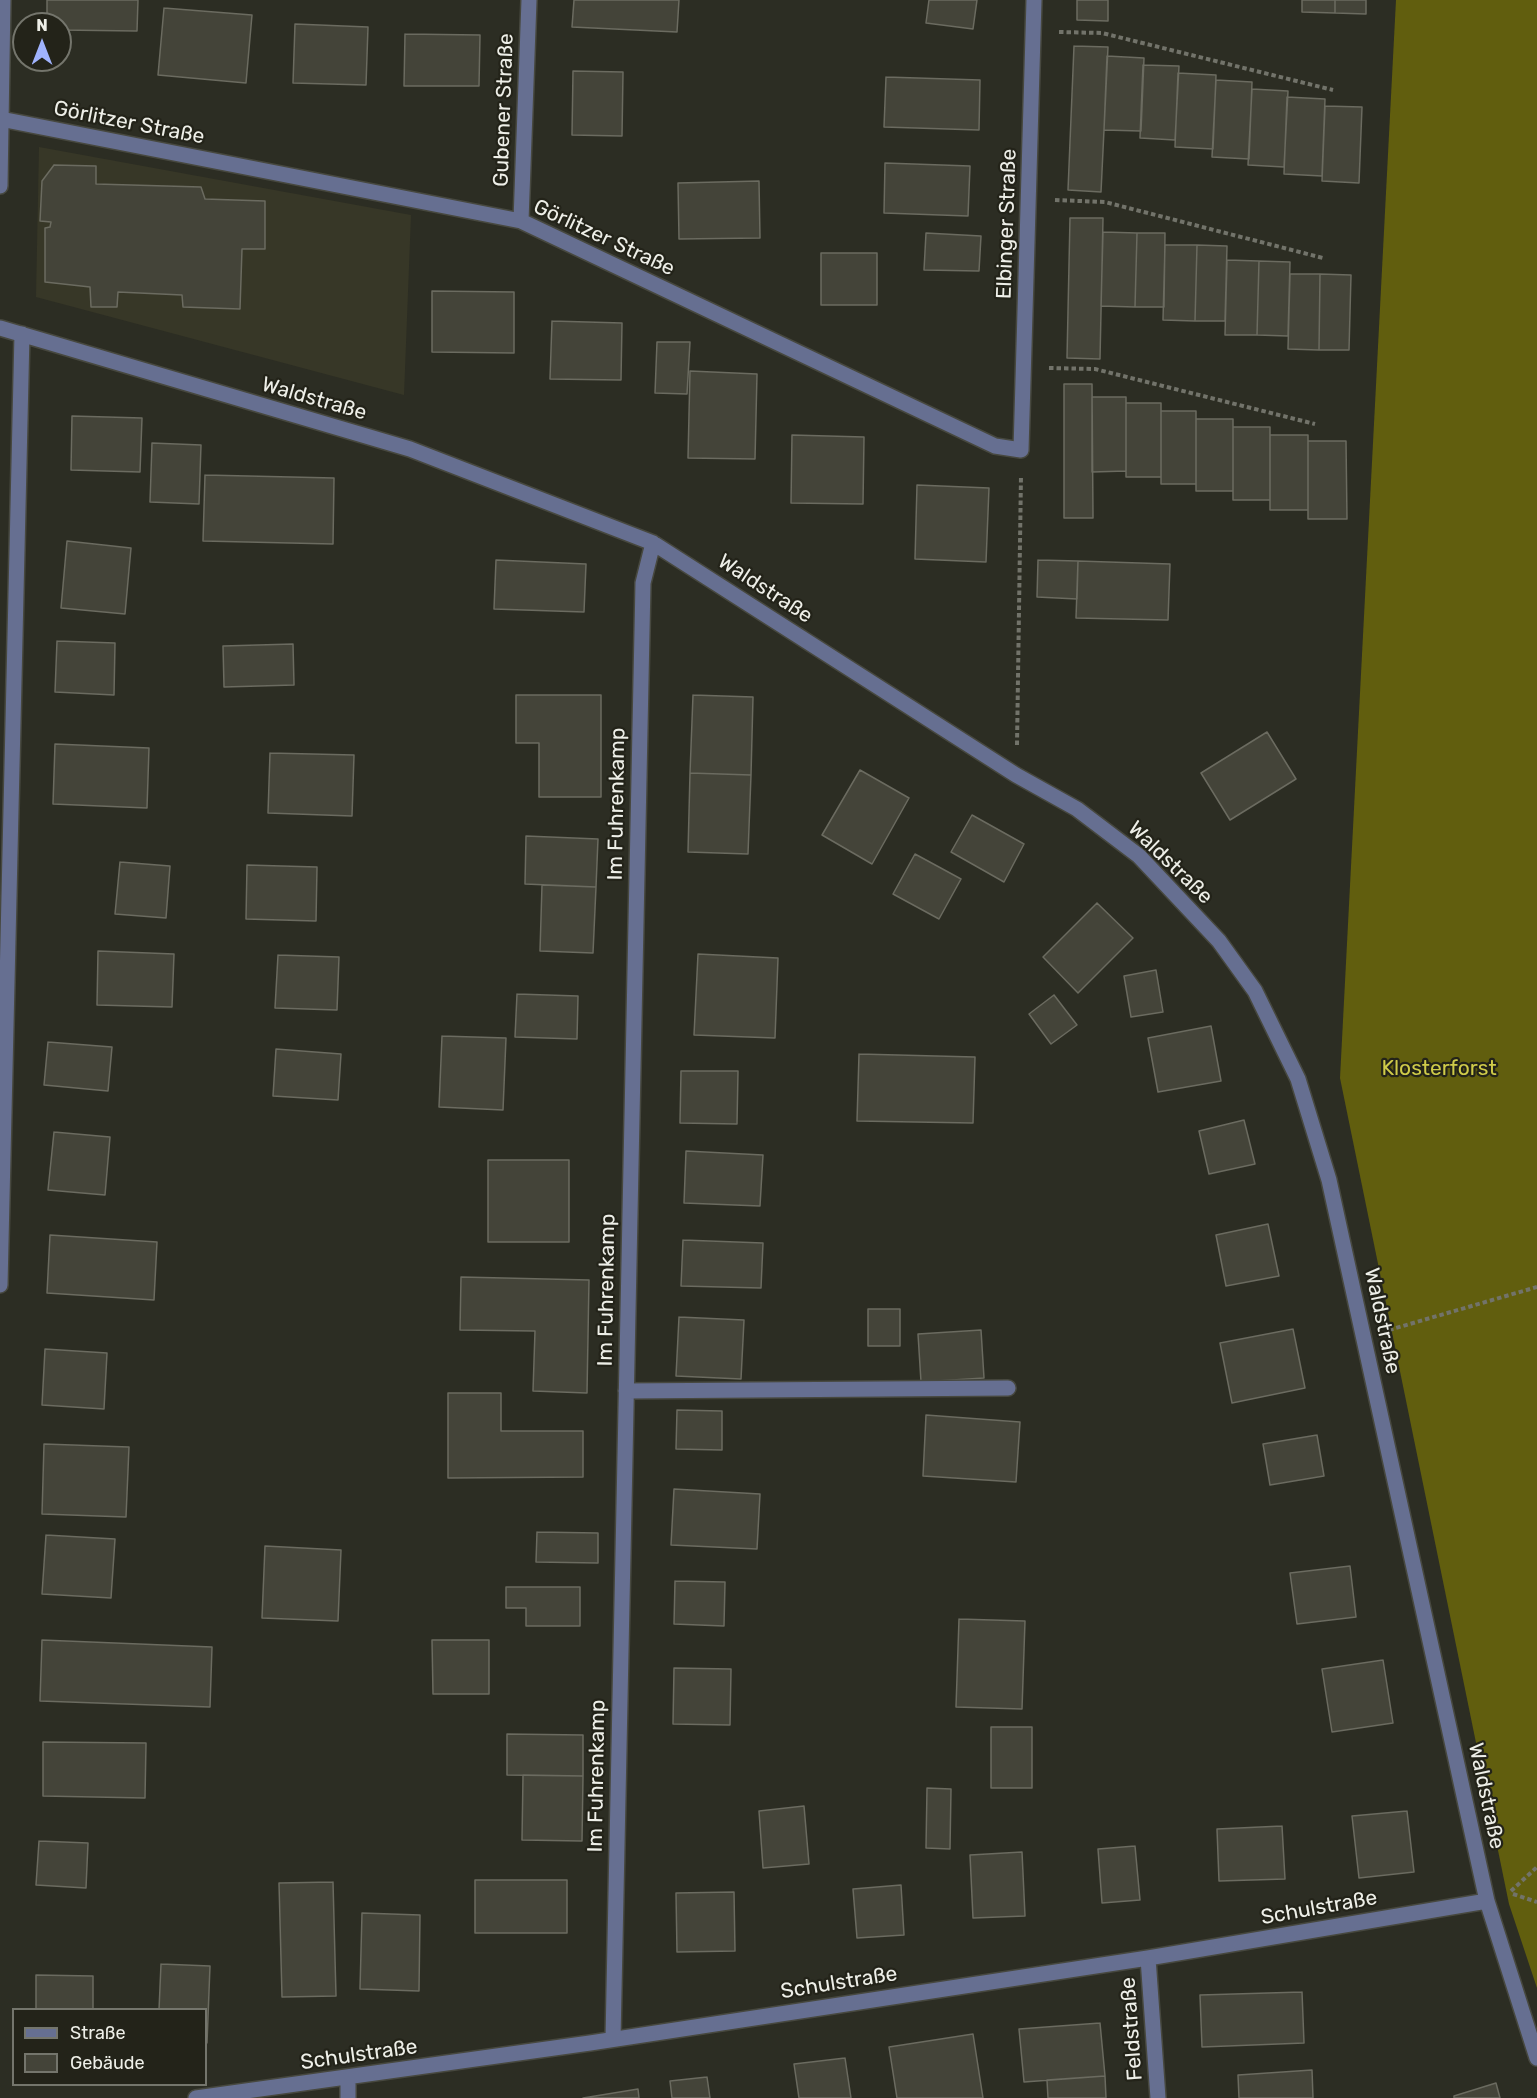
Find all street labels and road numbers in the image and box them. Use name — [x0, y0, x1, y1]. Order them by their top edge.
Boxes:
street label: Gubener Straße — [489, 33, 519, 187]
street label: Görlitzer Straße — [52, 96, 206, 150]
street label: Elbinger Straße — [992, 148, 1022, 300]
street label: Görlitzer Straße — [529, 194, 679, 282]
street label: Waldstraße — [259, 372, 369, 426]
street label: Waldstraße — [713, 549, 817, 629]
street label: Im Fuhrenkamp — [603, 727, 631, 881]
street label: Waldstraße — [1122, 816, 1218, 910]
street label: Im Fuhrenkamp — [593, 1213, 621, 1367]
street label: Waldstraße — [1358, 1266, 1406, 1376]
street label: Im Fuhrenkamp — [583, 1699, 611, 1853]
street label: Waldstraße — [1462, 1741, 1510, 1851]
street label: Schulstraße — [1259, 1885, 1379, 1931]
street label: Schulstraße — [779, 1961, 899, 2005]
street label: Feldstraße — [1116, 1976, 1148, 2082]
street label: Schulstraße — [299, 2034, 419, 2076]

